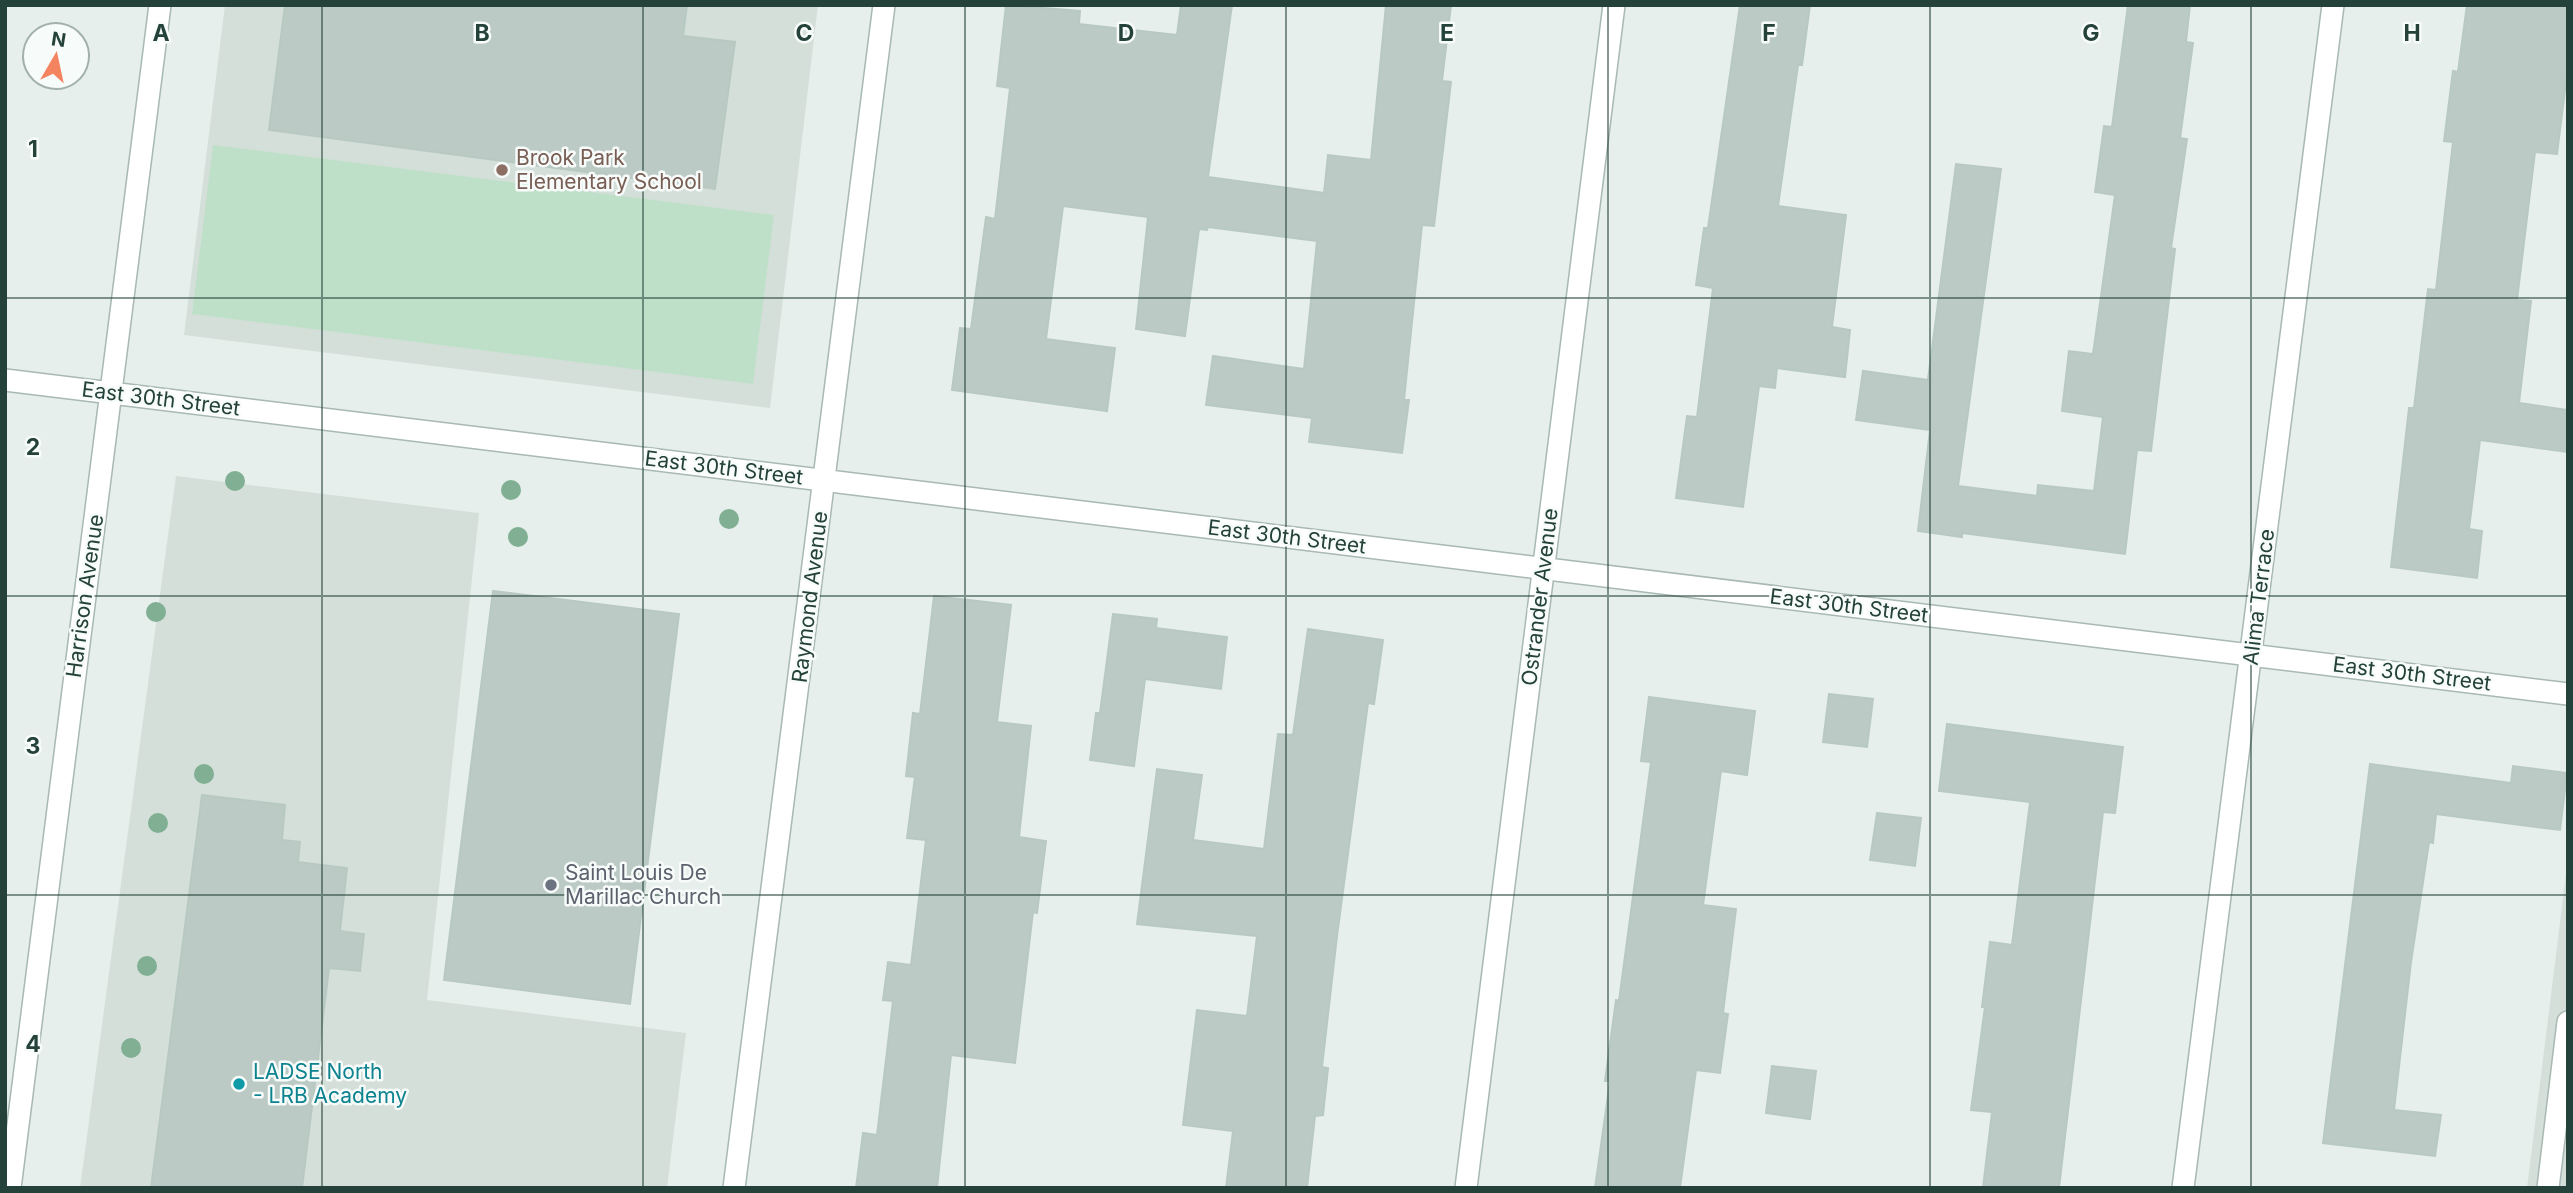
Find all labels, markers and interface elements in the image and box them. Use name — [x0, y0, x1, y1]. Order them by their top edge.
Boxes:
text: A — [152, 19, 170, 47]
text: B — [474, 19, 490, 47]
text: C — [795, 19, 813, 47]
text: D — [1118, 19, 1134, 47]
text: E — [1440, 19, 1454, 47]
text: F — [1762, 19, 1776, 47]
text: G — [2082, 19, 2100, 47]
text: H — [2403, 19, 2421, 47]
north arrow — [21, 21, 91, 91]
text: N — [50, 27, 68, 52]
text: 1 — [28, 135, 38, 163]
place label: Brook Park Elementary School — [516, 145, 702, 194]
marker: Brook Park Elementary School — [494, 162, 510, 178]
street label: East 30th Street — [80, 376, 242, 421]
text: 2 — [26, 433, 40, 461]
street label: East 30th Street — [643, 445, 805, 490]
street label: Ostrander Avenue — [1516, 507, 1563, 687]
street label: Raymond Avenue — [787, 510, 832, 684]
street label: Harrison Avenue — [61, 513, 108, 679]
street label: East 30th Street — [1206, 514, 1368, 559]
street label: Alima Terrace — [2238, 527, 2279, 666]
street label: East 30th Street — [1768, 583, 1930, 628]
street label: East 30th Street — [2331, 651, 2493, 696]
text: 3 — [26, 732, 40, 760]
place label: Saint Louis De Marillac Church — [565, 860, 721, 909]
marker: Saint Louis De Marillac Church — [543, 877, 559, 893]
text: 4 — [25, 1030, 41, 1058]
place label: LADSE North - LRB Academy — [253, 1059, 407, 1108]
marker: LADSE North - LRB Academy — [231, 1076, 247, 1092]

